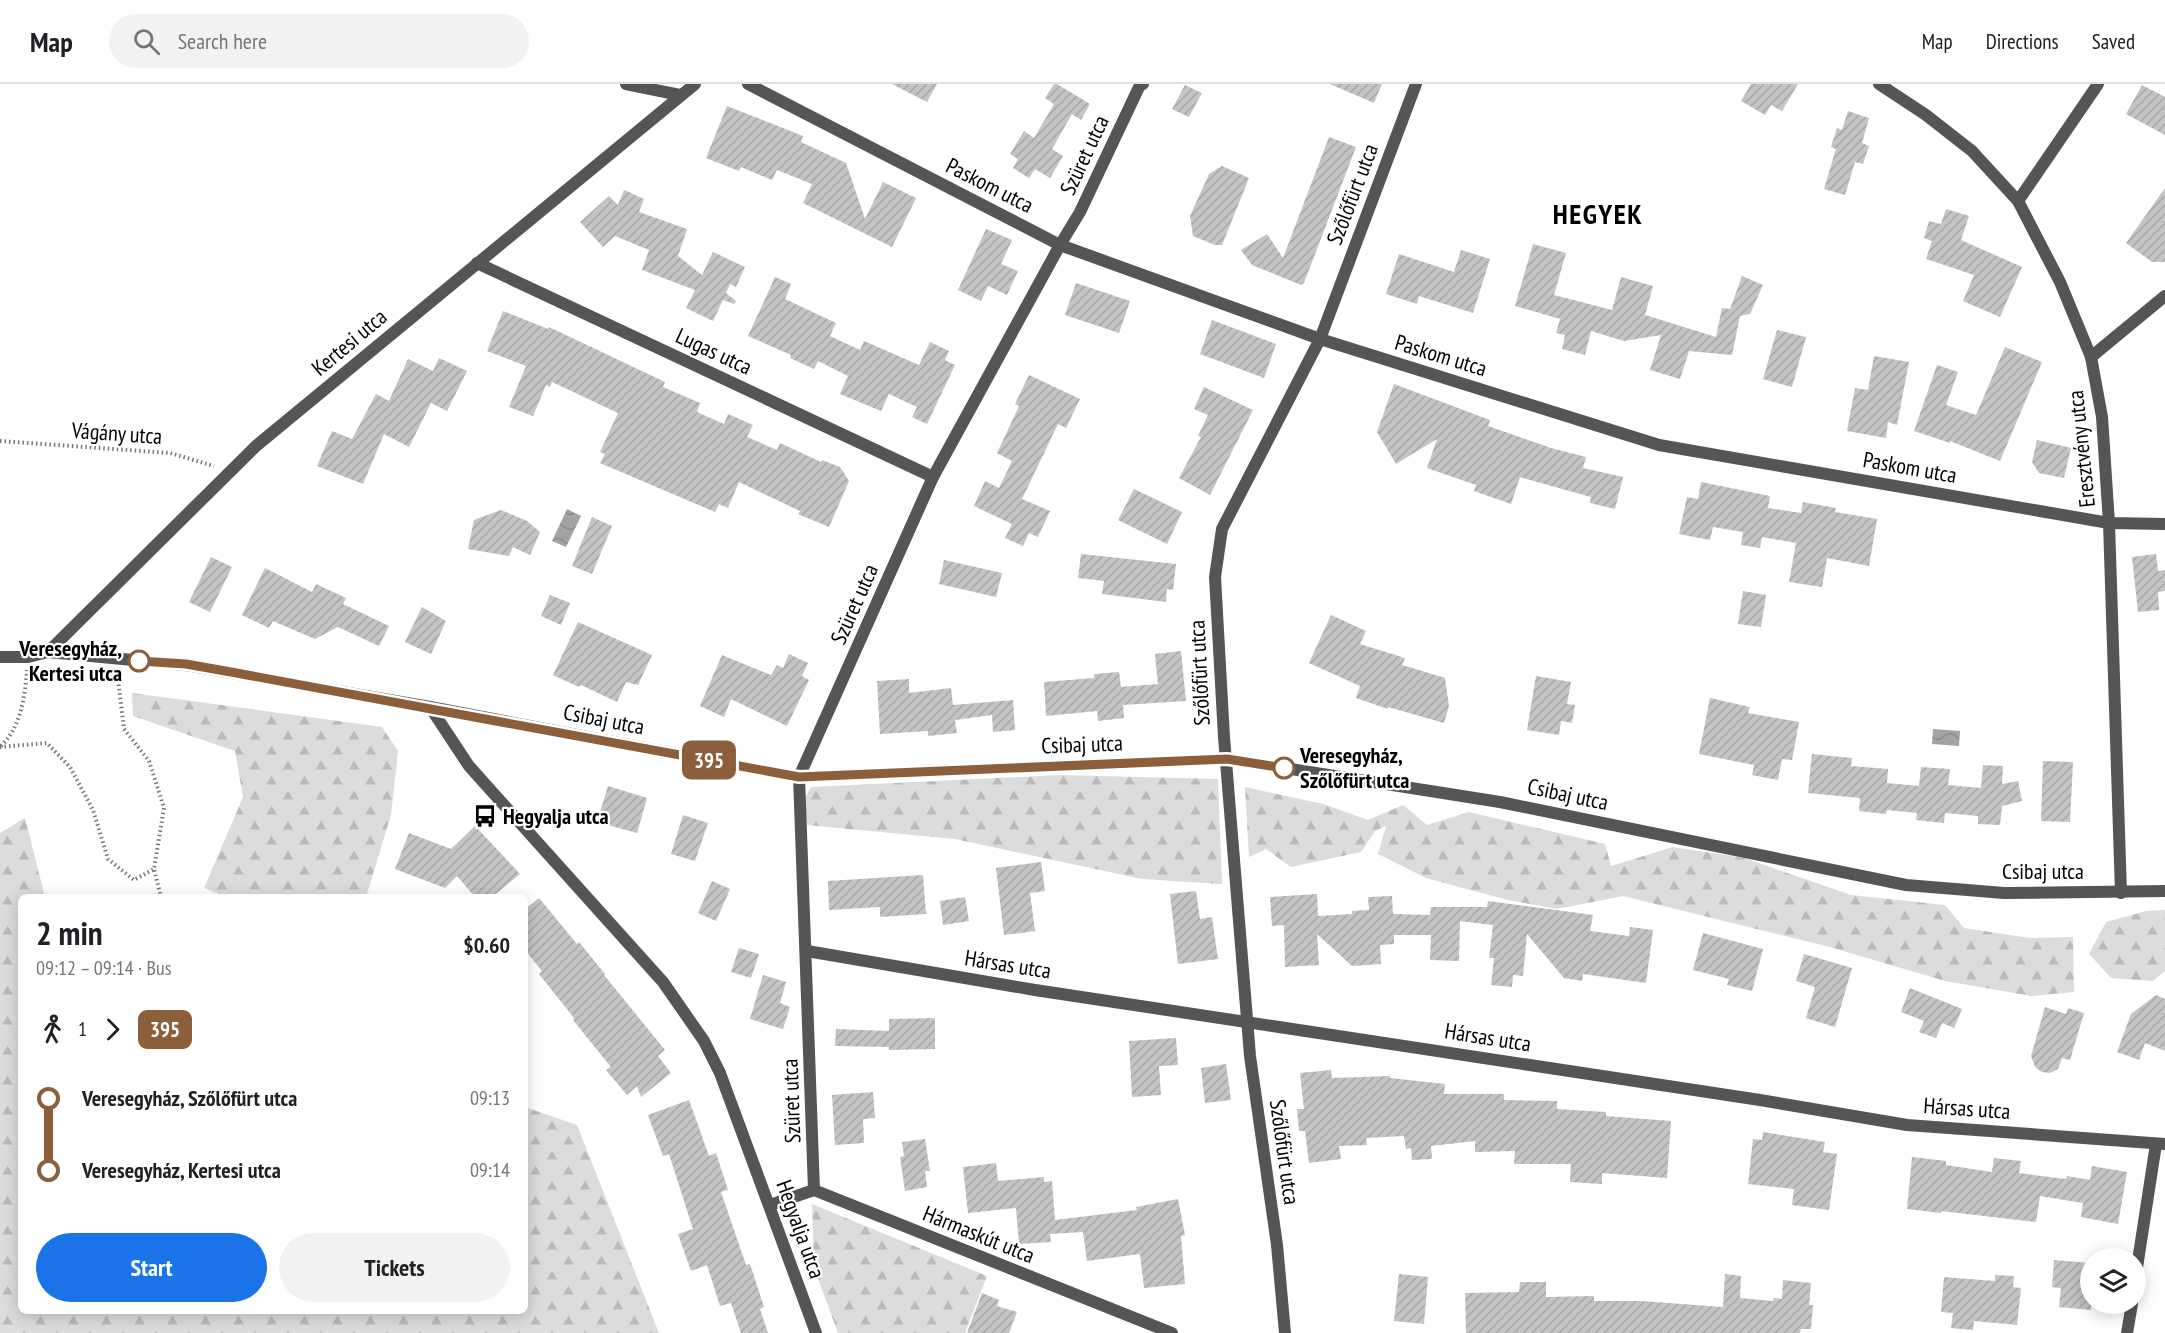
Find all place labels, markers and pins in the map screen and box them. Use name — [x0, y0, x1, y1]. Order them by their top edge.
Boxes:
place label: Veresegyház, Kertesi utca — [18, 634, 122, 687]
marker: Veresegyház, Kertesi utca — [128, 650, 150, 672]
place label: Veresegyház, Szőlőfürt utca — [1299, 741, 1409, 794]
marker: Veresegyház, Szőlőfürt utca — [1273, 757, 1295, 779]
place label: Hegyalja utca — [503, 802, 609, 830]
bus stop icon: Hegyalja utca — [472, 803, 498, 829]

